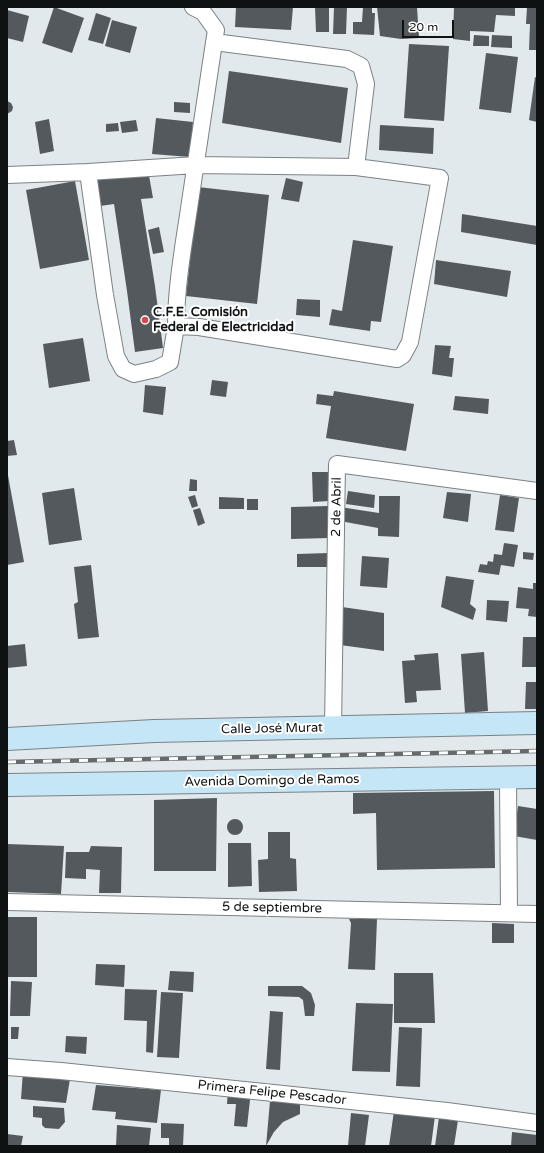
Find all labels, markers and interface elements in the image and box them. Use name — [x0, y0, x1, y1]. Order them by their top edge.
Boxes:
scale bar — [404, 12, 456, 38]
text: 20 m — [409, 20, 438, 34]
place label: C.F.E. Comisión Federal de Electricidad — [153, 305, 294, 336]
marker: C.F.E. Comisión Federal de Electricidad — [140, 315, 150, 325]
street label: 2 de Abril — [329, 477, 345, 537]
street label: Calle José Murat — [221, 720, 323, 738]
street label: Avenida Domingo de Ramos — [184, 772, 360, 790]
street label: 5 de septiembre — [222, 899, 322, 917]
street label: Primera Felipe Pescador — [197, 1077, 347, 1109]

